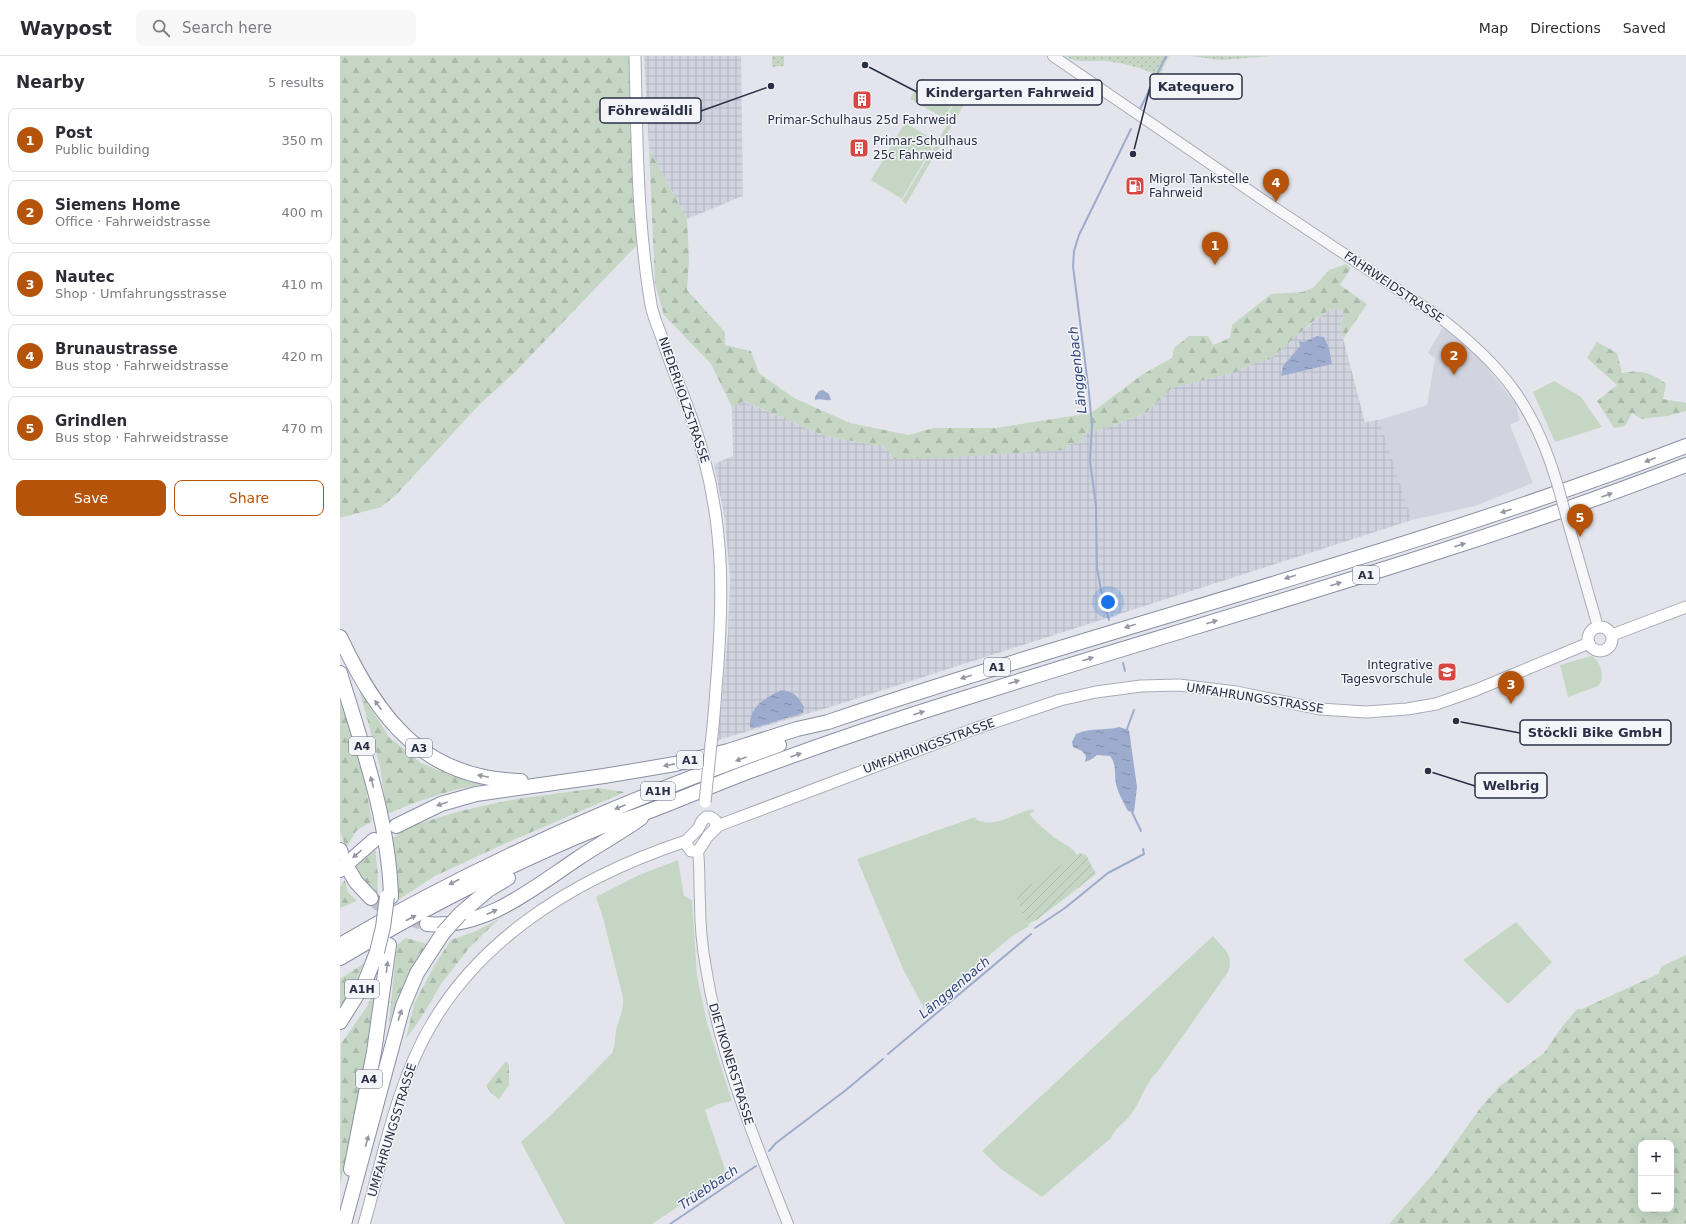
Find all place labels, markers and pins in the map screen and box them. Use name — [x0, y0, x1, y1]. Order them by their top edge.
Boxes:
callout: Katequero — [1150, 74, 1242, 99]
callout: Kindergarten Fahrweid — [917, 80, 1102, 105]
building icon: Primar-Schulhaus 25d Fahrweid — [851, 89, 873, 111]
callout: Föhrewäldli — [600, 98, 701, 123]
place label: Primar-Schulhaus 25d Fahrweid — [768, 113, 956, 127]
place label: Primar-Schulhaus 25c Fahrweid — [873, 134, 977, 162]
building icon: Primar-Schulhaus 25c Fahrweid — [848, 137, 870, 159]
pin: 4 — [1263, 169, 1289, 202]
place label: Migrol Tankstelle Fahrweid — [1149, 172, 1249, 200]
fuel station icon: Migrol Tankstelle Fahrweid — [1124, 175, 1146, 197]
pin: 1 — [1202, 232, 1228, 265]
pin: 2 — [1441, 342, 1467, 375]
pin: 5 — [1567, 504, 1593, 537]
place label: Integrative Tagesvorschule — [1340, 658, 1433, 686]
school or university icon: Integrative Tagesvorschule — [1436, 661, 1458, 683]
pin: 3 — [1498, 671, 1524, 704]
callout: Stöckli Bike GmbH — [1520, 720, 1671, 745]
callout: Welbrig — [1475, 773, 1547, 798]

